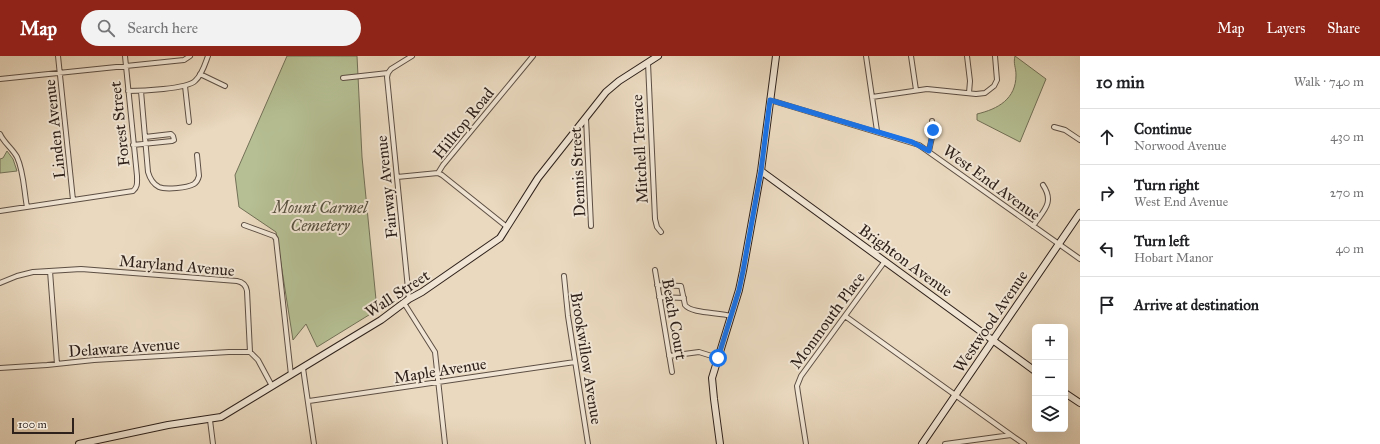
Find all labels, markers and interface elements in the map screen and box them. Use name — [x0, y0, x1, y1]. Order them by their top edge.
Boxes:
search box — [81, 10, 361, 46]
text: Map — [20, 17, 57, 40]
icon: search — [95, 17, 117, 39]
text: Search here — [127, 19, 198, 37]
text: Map — [1217, 20, 1245, 37]
text: Layers — [1267, 20, 1305, 37]
text: Share — [1327, 20, 1360, 37]
text: 10 min — [1096, 72, 1144, 93]
text: Walk · 740 m — [1294, 74, 1364, 90]
street label: Linden Avenue — [40, 78, 69, 180]
street label: Forest Street — [106, 80, 133, 167]
street label: Hilltop Road — [429, 84, 498, 163]
street label: Mitchell Terrace — [627, 94, 652, 204]
text: Continue — [1134, 120, 1192, 138]
route end — [924, 121, 942, 139]
street label: Dennis Street — [566, 126, 589, 217]
icon: ahead — [1096, 126, 1118, 148]
text: 430 m — [1330, 129, 1364, 145]
street label: Fairway Avenue — [372, 134, 401, 239]
text: Norwood Avenue — [1134, 138, 1226, 154]
street label: West End Avenue — [939, 141, 1044, 224]
text: Turn right — [1134, 176, 1199, 194]
icon: right — [1096, 182, 1118, 204]
text: 270 m — [1330, 185, 1364, 201]
text: West End Avenue — [1134, 194, 1228, 210]
park label: Mount Carmel Cemetery — [271, 198, 369, 235]
street label: Brighton Avenue — [855, 220, 957, 302]
text: Turn left — [1134, 232, 1190, 250]
icon: left — [1096, 238, 1118, 260]
text: 40 m — [1335, 241, 1364, 257]
text: Hobart Manor — [1134, 250, 1213, 266]
street label: Maryland Avenue — [118, 251, 236, 280]
street label: Wall Street — [361, 265, 433, 321]
street label: Westwood Avenue — [949, 266, 1032, 376]
street label: Monmouth Place — [786, 268, 869, 372]
street label: Beach Court — [658, 277, 691, 362]
street label: Brookwillow Avenue — [567, 291, 606, 426]
icon: arrive — [1096, 294, 1118, 316]
text: Arrive at destination — [1134, 296, 1259, 314]
map controls — [1032, 324, 1068, 432]
button: + — [1032, 324, 1068, 360]
street label: Delaware Avenue — [68, 334, 181, 361]
route start — [709, 349, 727, 367]
street label: Maple Avenue — [392, 354, 488, 387]
button: − — [1032, 360, 1068, 396]
button: layers — [1032, 396, 1068, 432]
scale bar — [12, 416, 74, 435]
text: 100 m — [18, 418, 47, 431]

